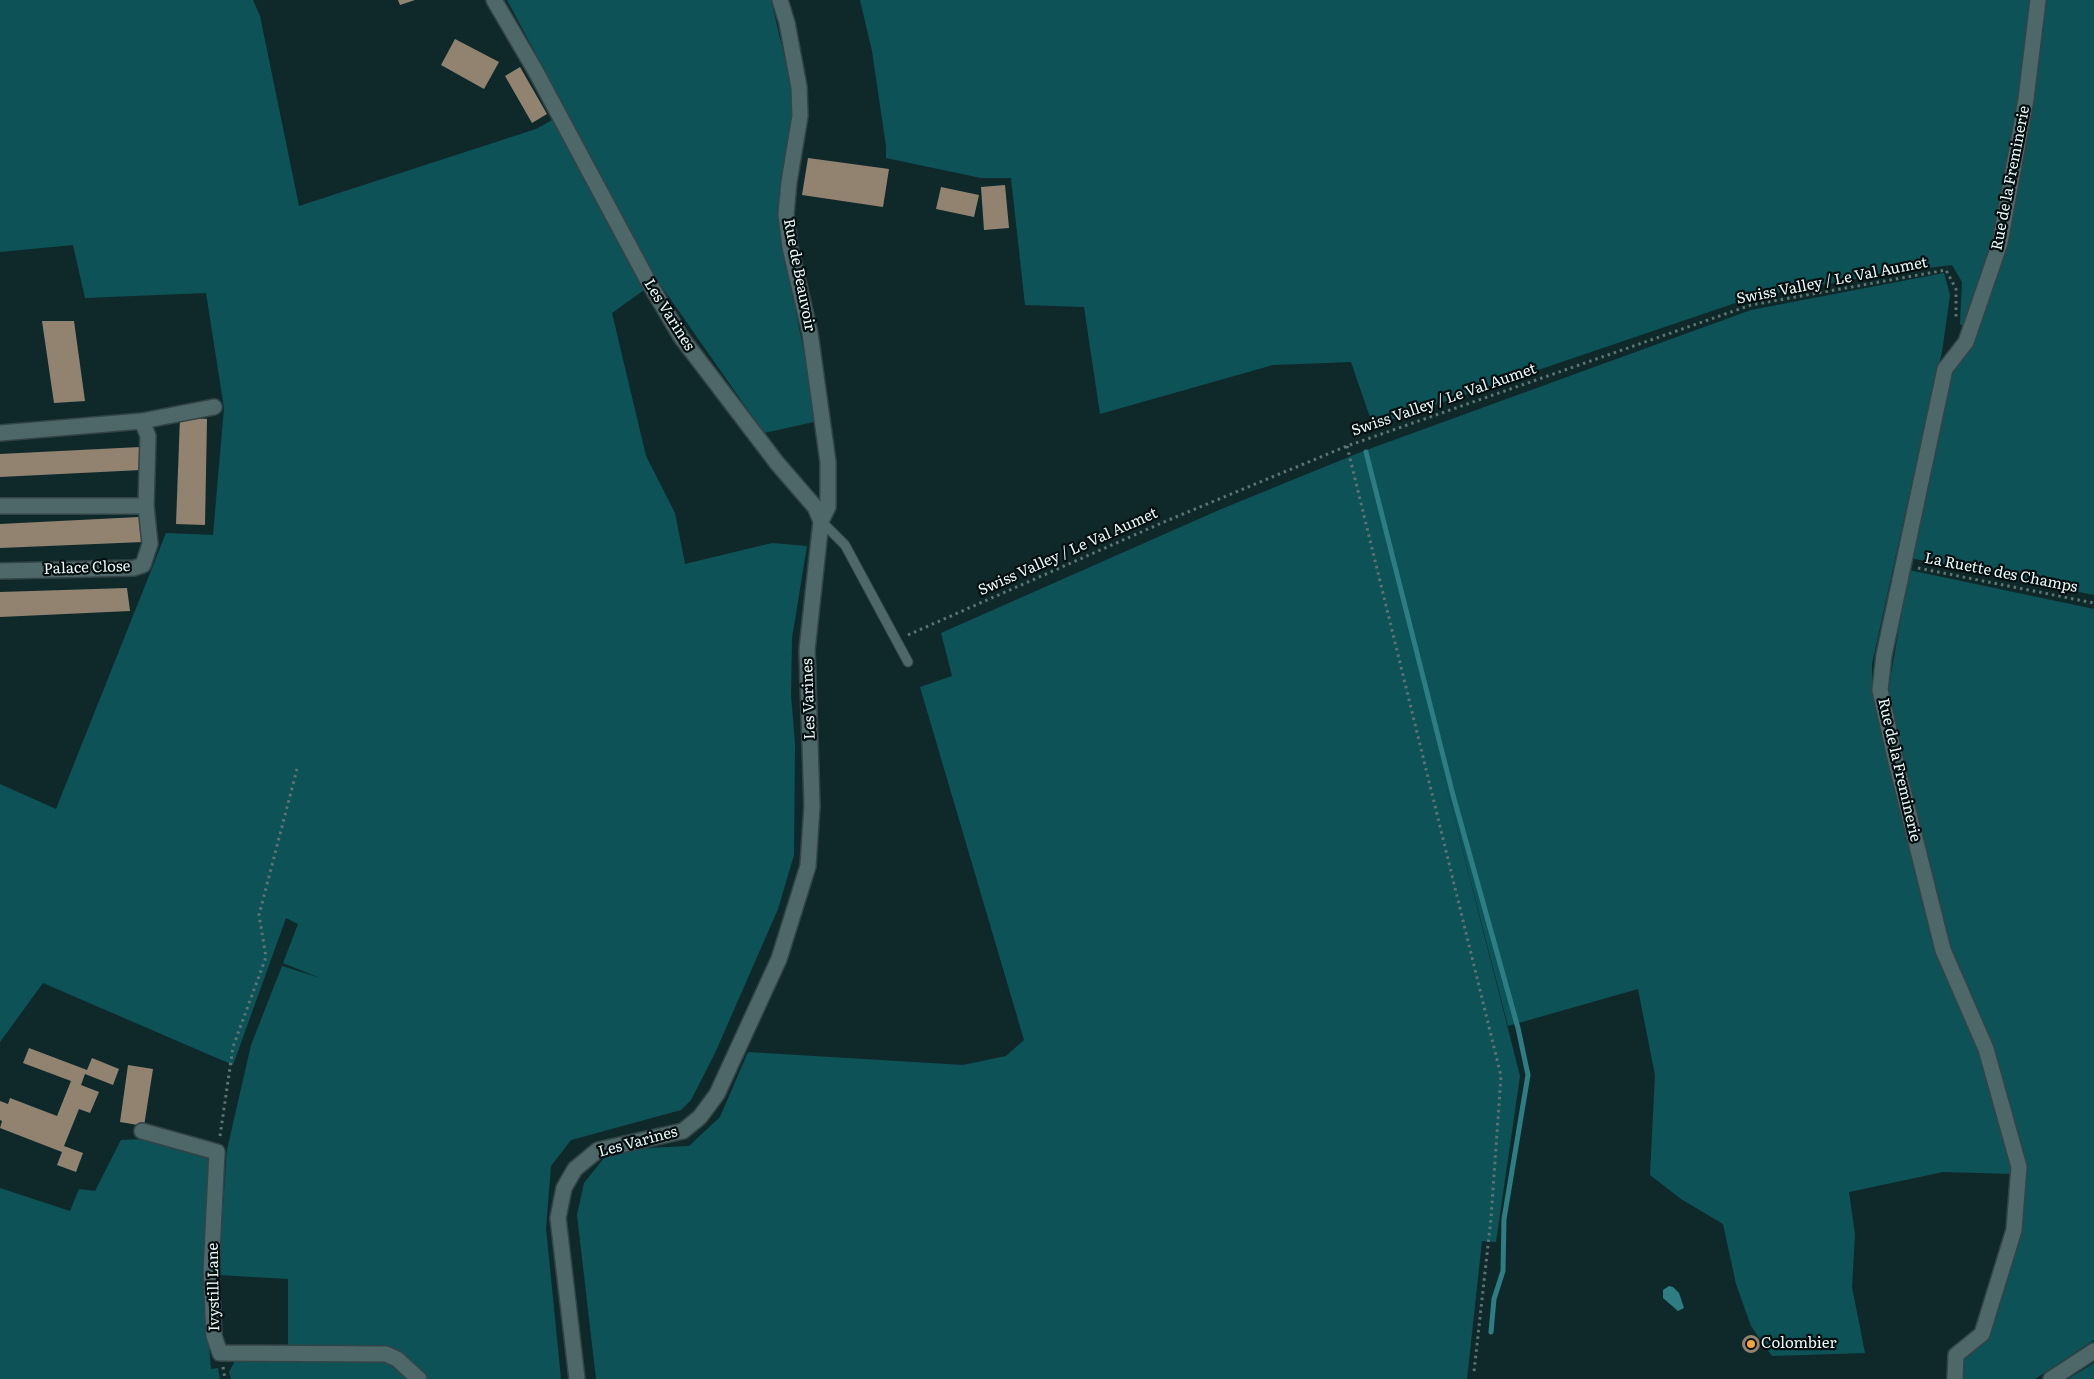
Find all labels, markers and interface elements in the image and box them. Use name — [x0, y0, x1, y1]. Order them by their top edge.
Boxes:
street label: Rue de la Freminerie — [1988, 104, 2034, 252]
street label: Rue de Beauvoir — [779, 217, 819, 333]
street label: Swiss Valley / Le Val Aumet — [1735, 254, 1929, 308]
street label: Les Varines — [640, 276, 698, 354]
street label: Swiss Valley / Le Val Aumet — [1349, 360, 1539, 440]
street label: Swiss Valley / Le Val Aumet — [976, 504, 1160, 600]
street label: La Ruette des Champs — [1923, 549, 2079, 597]
street label: Palace Close — [43, 557, 131, 579]
street label: Les Varines — [799, 658, 819, 740]
street label: Rue de la Freminerie — [1874, 696, 1924, 844]
street label: Les Varines — [596, 1123, 680, 1161]
street label: Ivystill Lane — [204, 1243, 224, 1331]
place label: Colombier — [1761, 1335, 1836, 1353]
marker: Colombier — [1745, 1338, 1757, 1350]

